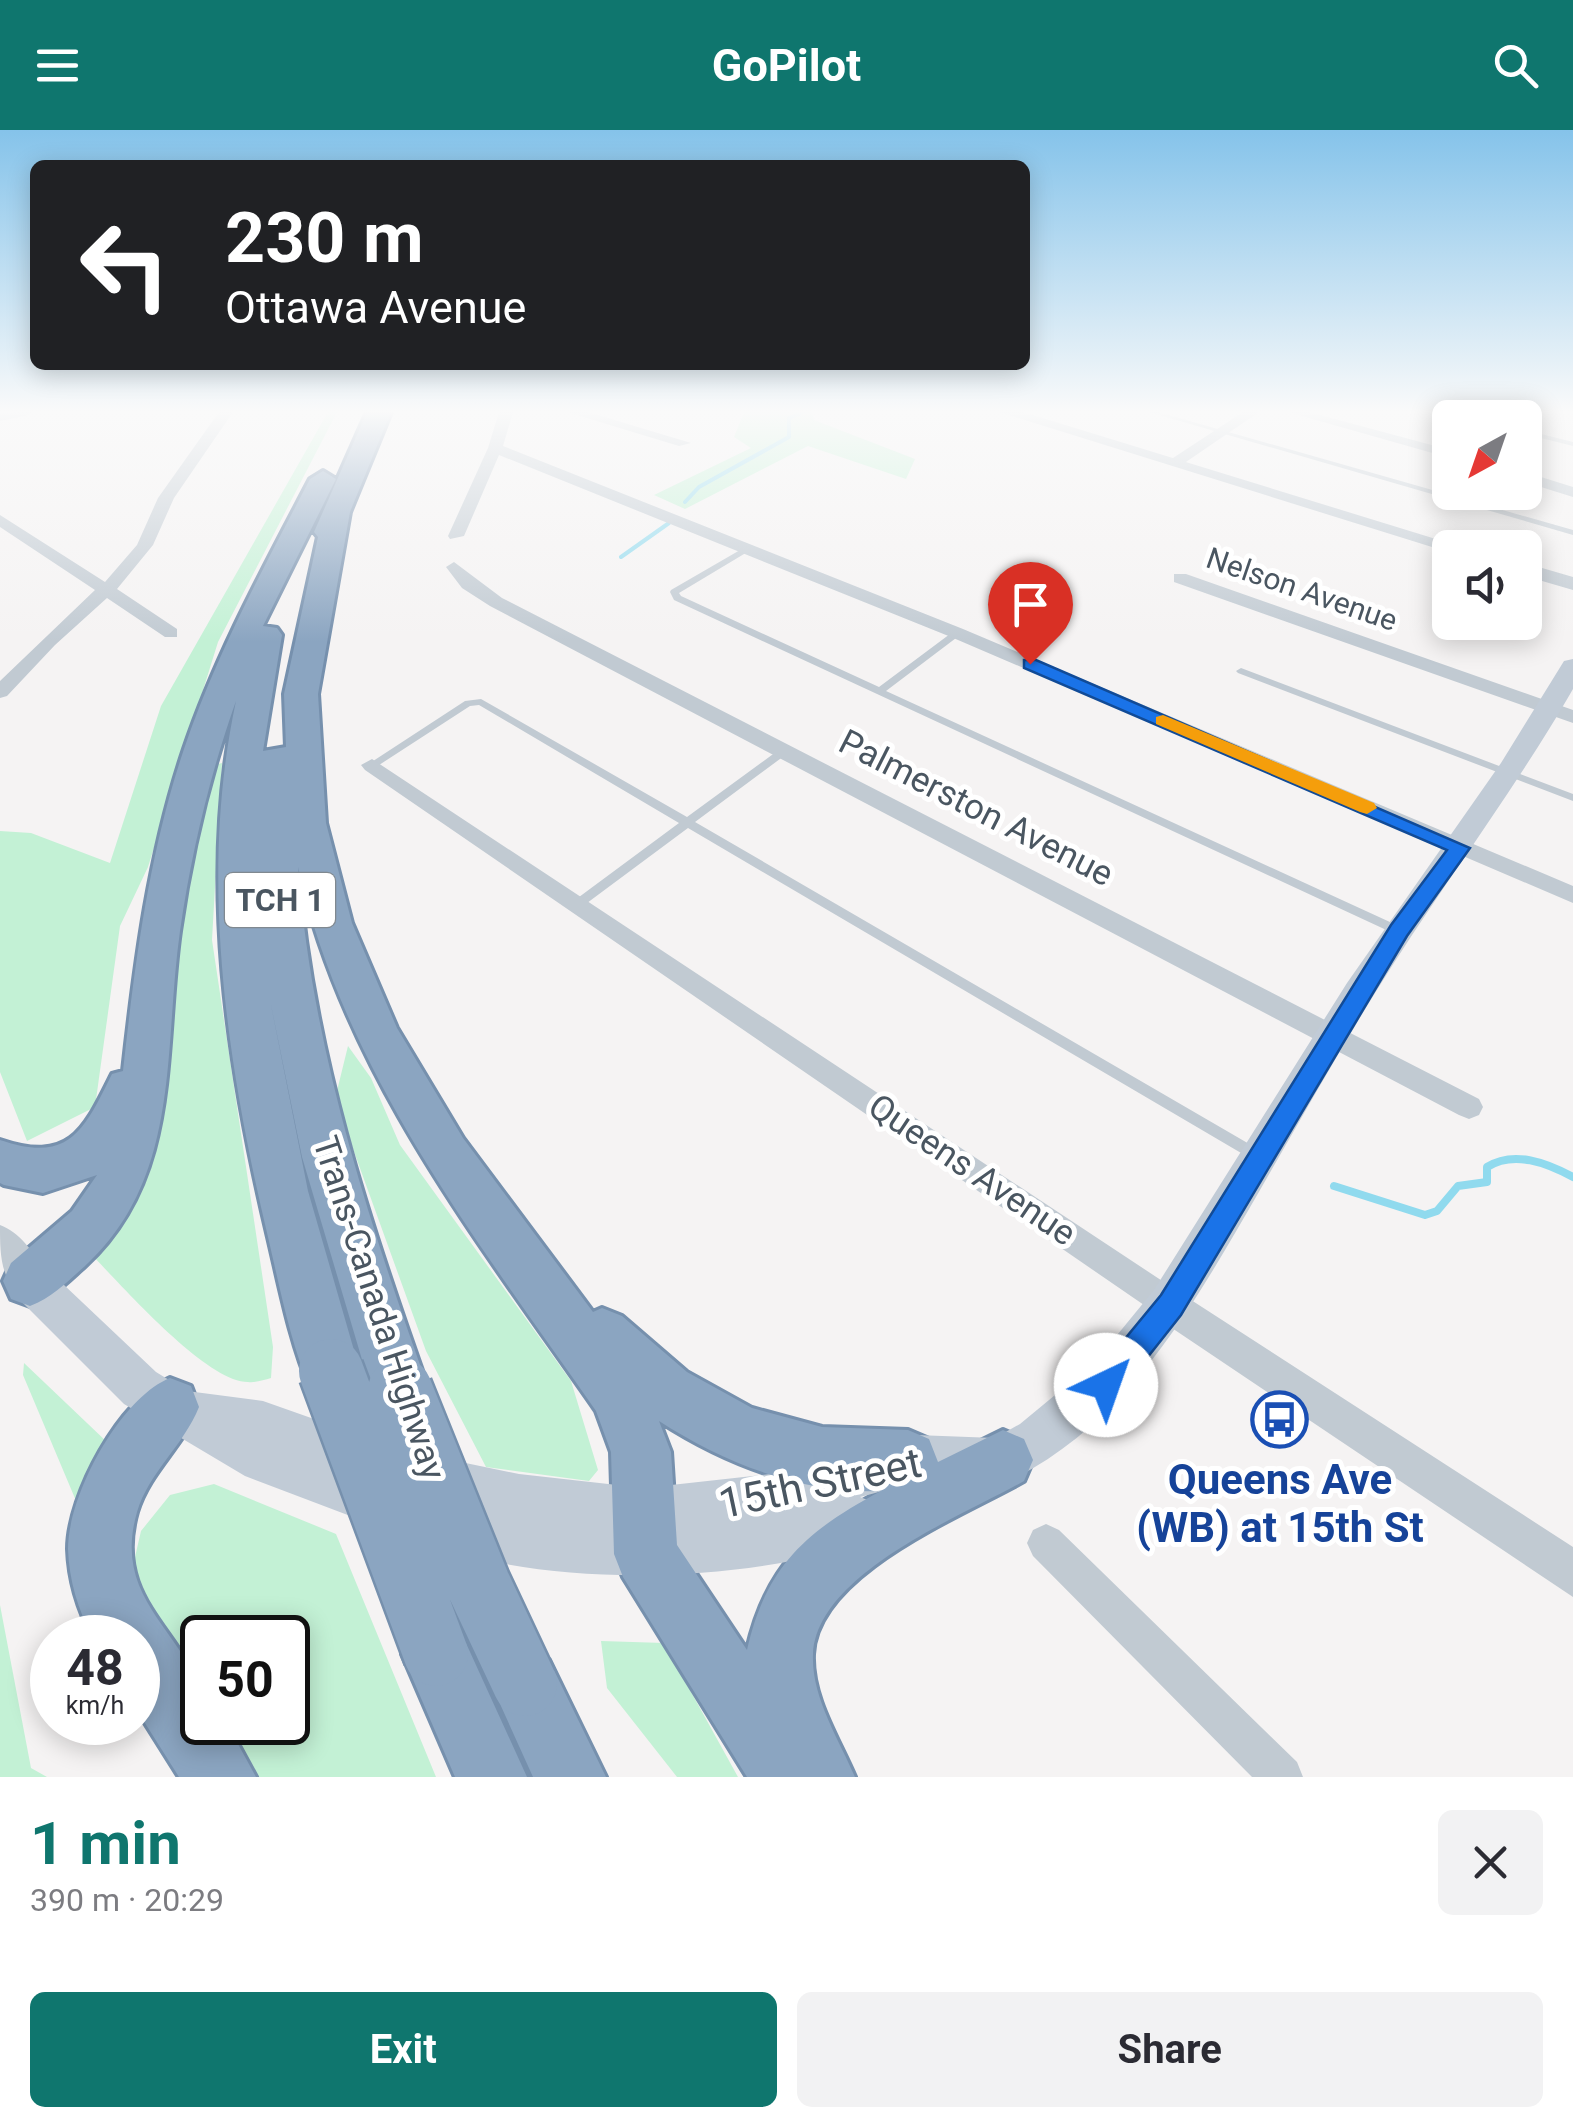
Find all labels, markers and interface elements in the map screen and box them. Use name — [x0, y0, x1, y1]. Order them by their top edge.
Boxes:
icon: menu — [30, 38, 85, 93]
icon: search — [1488, 38, 1543, 93]
text: GoPilot — [712, 39, 861, 92]
text: 230 m — [225, 197, 424, 279]
icon: left — [60, 200, 190, 330]
text: Ottawa Avenue — [225, 281, 527, 334]
north arrow — [1432, 400, 1542, 510]
map controls — [1432, 400, 1542, 640]
button: sound — [1432, 530, 1542, 640]
street label: Nelson Avenue — [1202, 540, 1402, 638]
pin — [988, 562, 1073, 665]
icon: arrive — [1003, 577, 1058, 632]
street label: Palmerston Avenue — [832, 721, 1120, 895]
road number: TCH 1 — [225, 873, 335, 927]
street label: Queens Avenue — [861, 1086, 1083, 1254]
street label: Trans-Canada Highway — [304, 1131, 454, 1485]
position arrow — [1054, 1333, 1158, 1437]
bus stop icon: Queens Ave (WB) at 15th St — [1250, 1389, 1310, 1449]
street label: 15th Street — [714, 1438, 926, 1528]
place label: Queens Ave (WB) at 15th St — [1136, 1455, 1424, 1552]
speed limit sign: 50 — [180, 1615, 310, 1745]
text: 48 — [66, 1639, 124, 1697]
text: km/h — [66, 1691, 124, 1720]
text: 1 min — [30, 1808, 181, 1879]
button: close — [1438, 1810, 1543, 1915]
text: 390 m · 20:29 — [30, 1881, 224, 1919]
button: Exit — [30, 1992, 777, 2107]
button: Share — [797, 1992, 1543, 2107]

